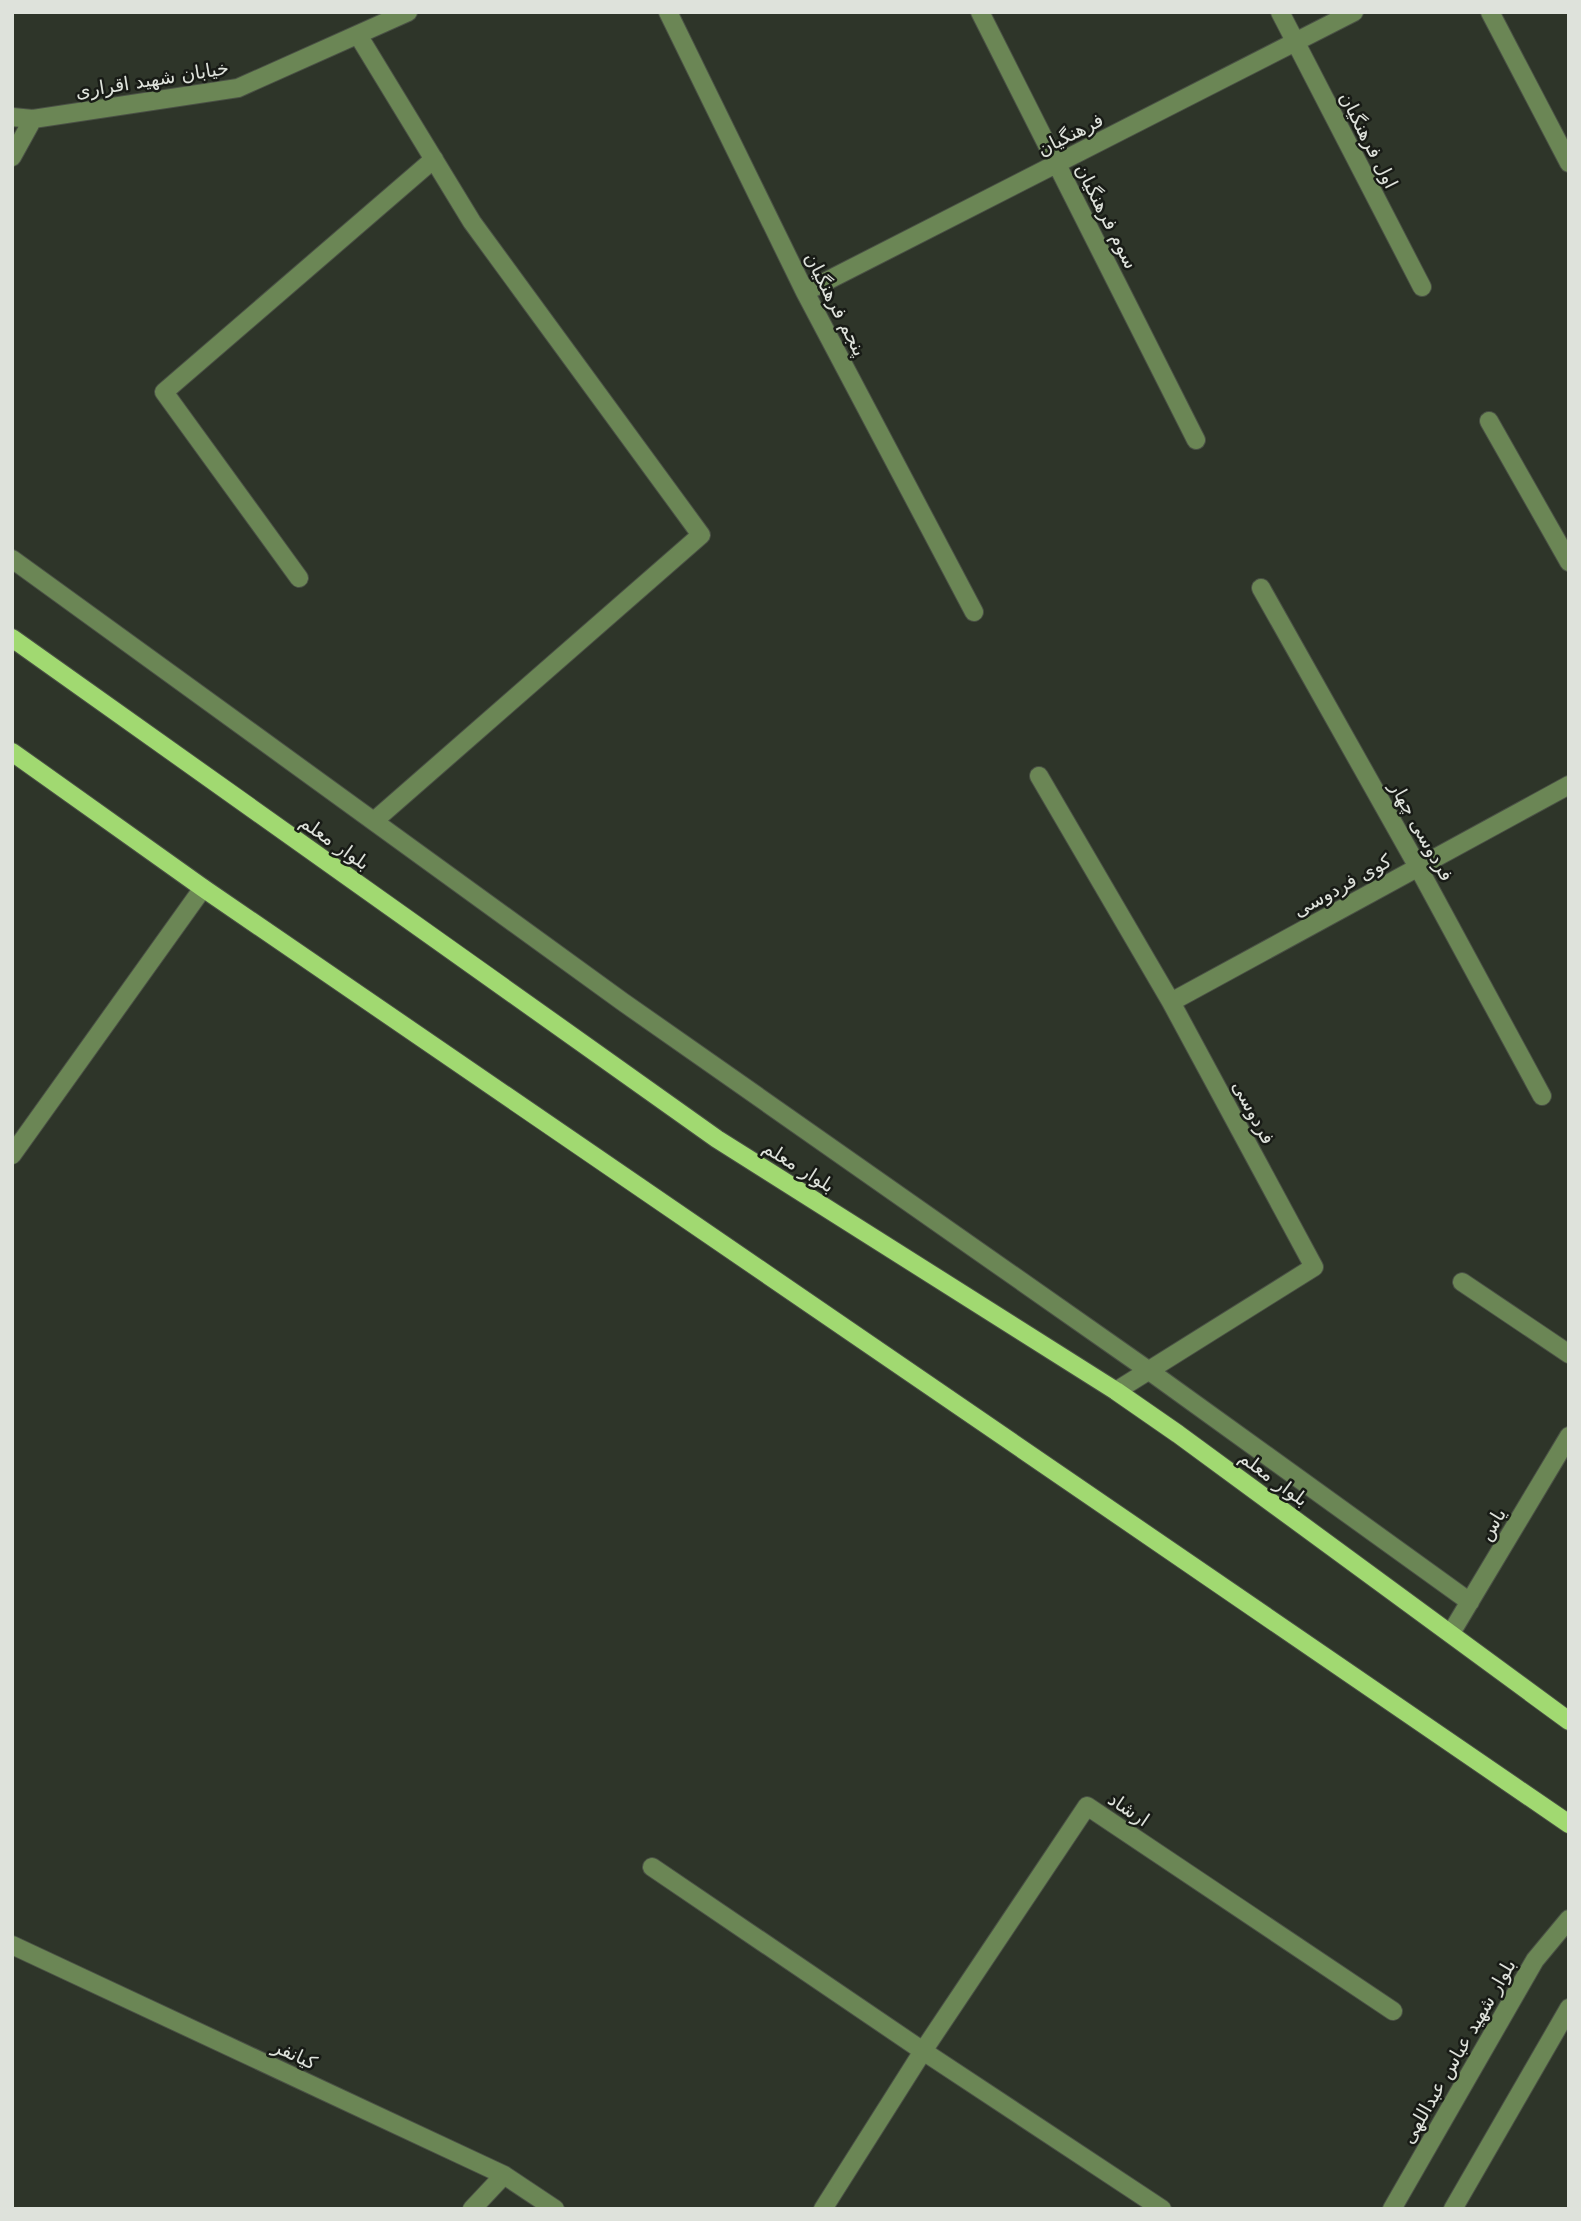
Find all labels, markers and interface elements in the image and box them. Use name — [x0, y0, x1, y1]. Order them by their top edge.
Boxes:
street label: خیابان شهید اقراری — [74, 56, 230, 103]
street label: اول فرهنگیان — [1334, 88, 1403, 192]
street label: فرهنگیان — [1033, 108, 1107, 161]
street label: سوم فرهنگیان — [1070, 160, 1143, 273]
street label: پنجم فرهنگیان — [800, 249, 872, 360]
street label: فردوسی چهار — [1384, 776, 1458, 885]
street label: بلوار معلم — [295, 810, 374, 875]
street label: کوی فردوسی — [1289, 849, 1396, 922]
street label: فردوسی — [1227, 1076, 1280, 1148]
street label: بلوار معلم — [759, 1135, 839, 1197]
street label: بلوار معلم — [1235, 1446, 1313, 1511]
street label: یاس — [1474, 1504, 1511, 1545]
street label: ارشاد — [1104, 1787, 1154, 1831]
street label: بلوار شهید عباس عبداللهی — [1396, 1955, 1521, 2148]
street label: کیانفر — [268, 2034, 321, 2075]

